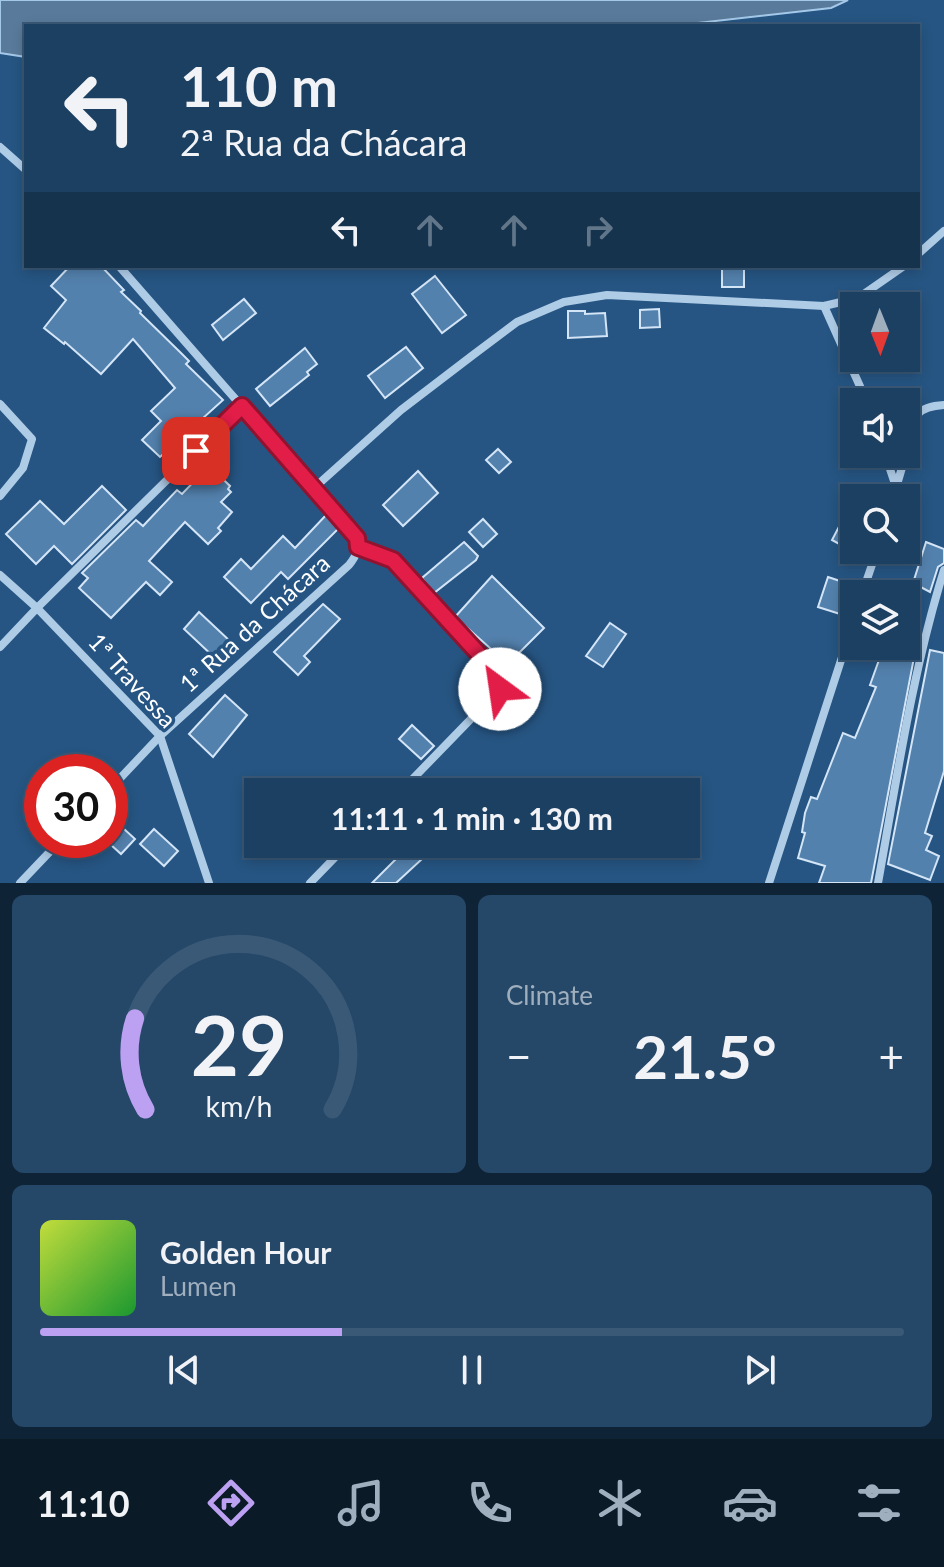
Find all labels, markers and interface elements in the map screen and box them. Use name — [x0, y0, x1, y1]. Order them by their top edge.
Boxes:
text: 110 m — [180, 52, 338, 119]
icon: left — [48, 56, 152, 160]
text: 2ª Rua da Chácara — [180, 120, 467, 164]
icon: left — [324, 208, 368, 252]
icon: ahead — [408, 208, 452, 252]
icon: ahead — [492, 208, 536, 252]
icon: right — [576, 208, 620, 252]
north arrow — [840, 292, 920, 372]
map controls — [840, 292, 920, 660]
button: sound — [840, 388, 920, 468]
pin — [162, 417, 230, 485]
icon: arrive — [174, 429, 218, 473]
button: search — [840, 484, 920, 564]
street label: 1ª Rua da Chácara — [173, 548, 335, 698]
button: layers — [840, 580, 920, 660]
street label: 1ª Travessa — [83, 627, 183, 733]
position arrow — [458, 647, 542, 731]
speed limit sign: 30 — [24, 754, 128, 858]
text: 11:11 · 1 min · 130 m — [331, 800, 613, 836]
text: Climate — [506, 979, 593, 1011]
text: 29 — [191, 994, 287, 1094]
text: 21.5° — [633, 1020, 777, 1092]
text: − — [506, 1030, 532, 1082]
text: + — [878, 1030, 904, 1082]
text: km/h — [206, 1089, 272, 1123]
text: Golden Hour — [160, 1234, 332, 1270]
text: Lumen — [160, 1270, 237, 1302]
icon: previous — [162, 1348, 206, 1392]
icon: pause — [450, 1348, 494, 1392]
icon: next — [738, 1348, 782, 1392]
icon: directions — [203, 1475, 259, 1531]
icon: music — [333, 1475, 389, 1531]
icon: phone — [462, 1475, 518, 1531]
icon: climate — [592, 1475, 648, 1531]
icon: car — [722, 1475, 778, 1531]
icon: filters — [851, 1475, 907, 1531]
text: 11:10 — [37, 1481, 130, 1525]

